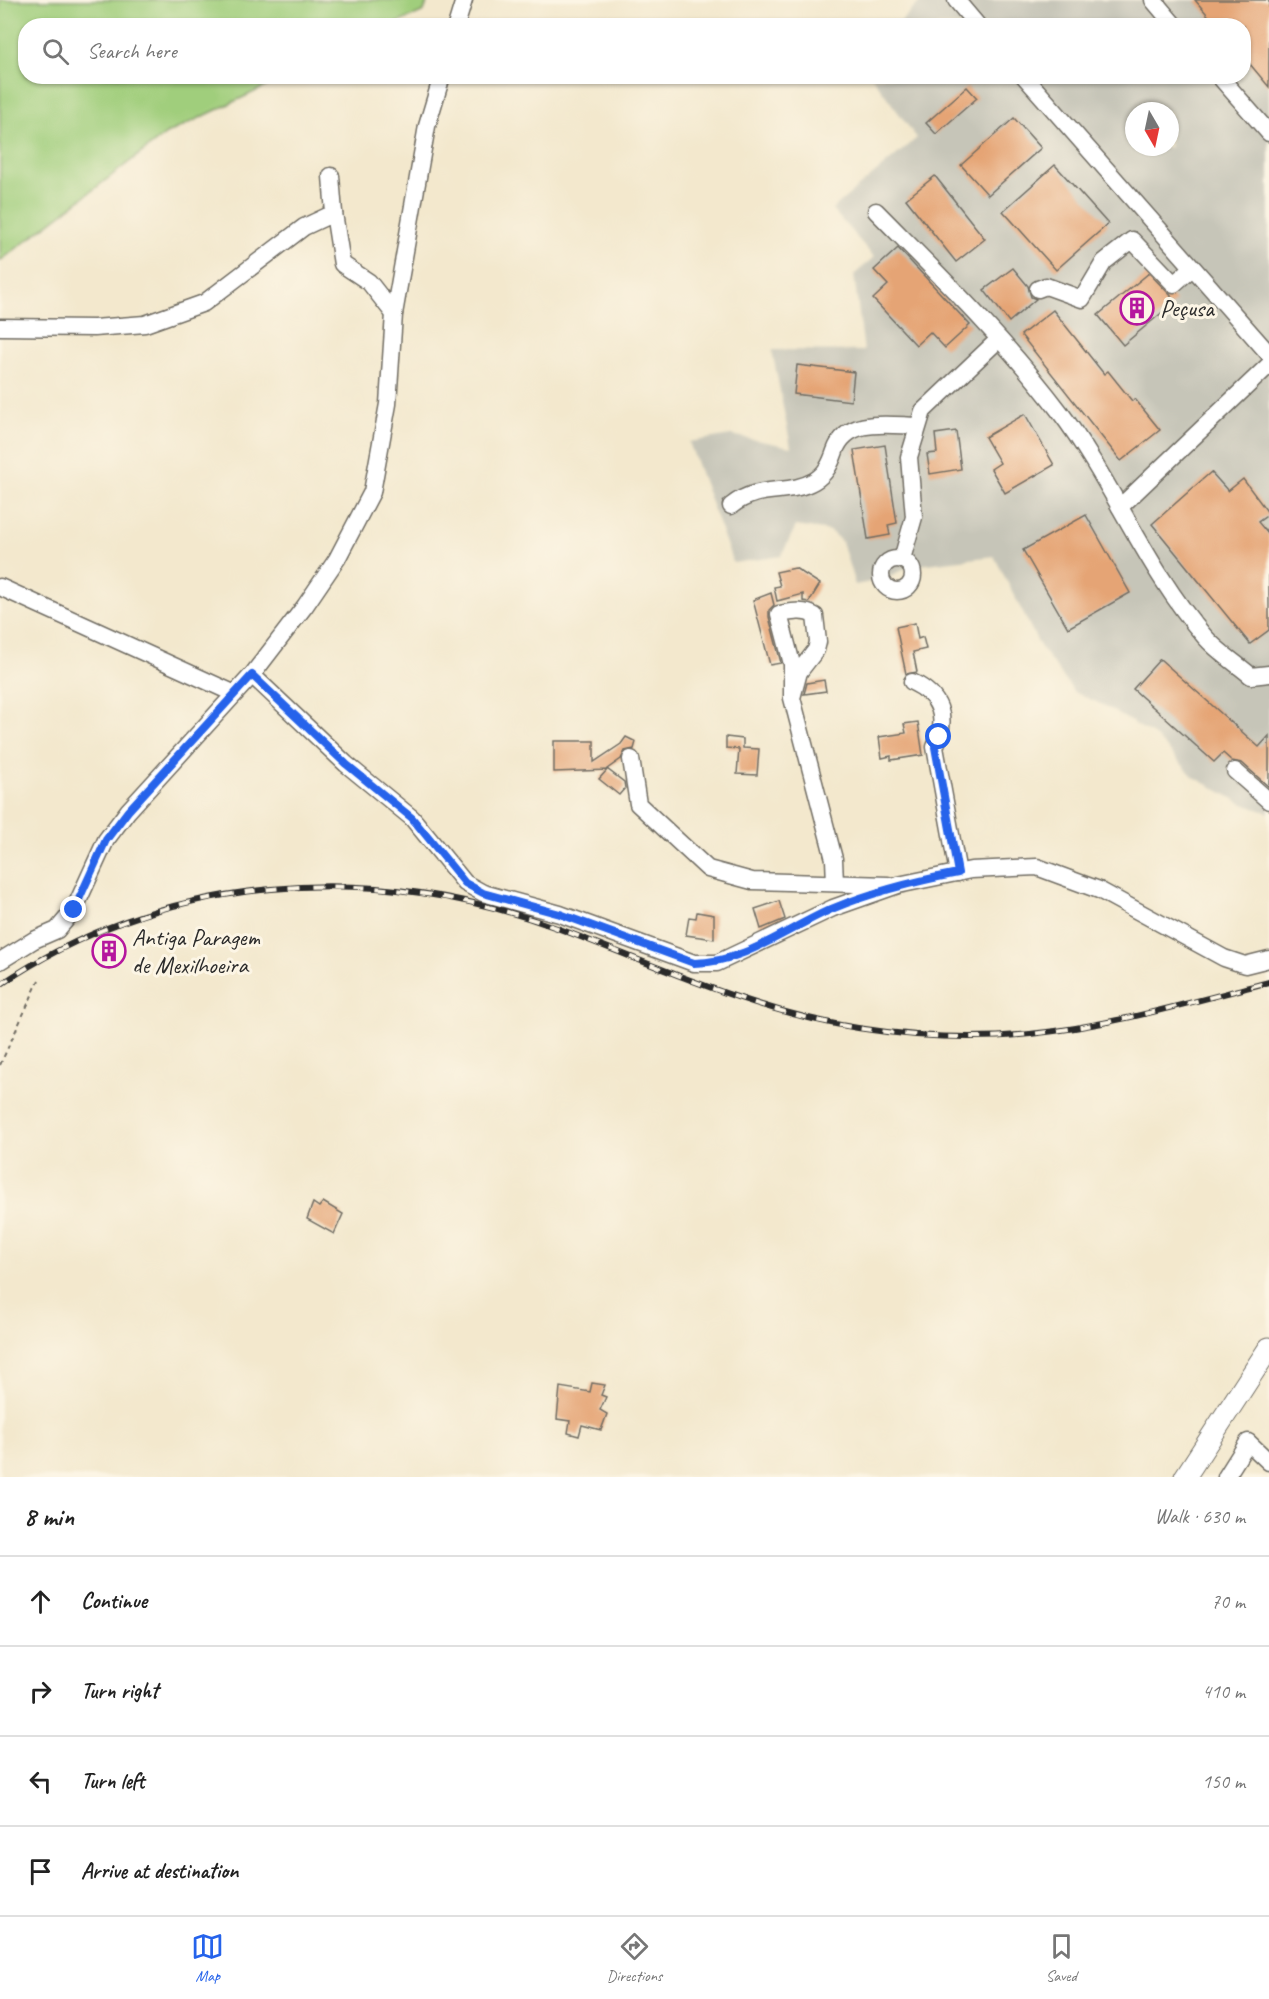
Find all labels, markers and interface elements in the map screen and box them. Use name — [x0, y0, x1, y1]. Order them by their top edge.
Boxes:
search box — [18, 18, 1251, 84]
icon: search — [39, 35, 72, 68]
text: Search here — [87, 37, 177, 65]
north arrow — [1125, 102, 1179, 156]
building icon: Peçusa — [1119, 290, 1155, 326]
place label: Peçusa — [1160, 293, 1215, 323]
route start — [925, 723, 951, 749]
route end — [60, 896, 86, 922]
place label: Antiga Paragem de Mexilhoeira — [132, 922, 260, 980]
building icon: Antiga Paragem de Mexilhoeira — [91, 933, 127, 969]
text: 8 min — [24, 1500, 74, 1533]
text: Walk · 630 m — [1155, 1504, 1245, 1529]
icon: ahead — [24, 1585, 57, 1618]
text: Continue — [81, 1587, 147, 1615]
text: 70 m — [1211, 1589, 1245, 1614]
icon: right — [24, 1675, 57, 1708]
text: Turn right — [81, 1677, 158, 1705]
text: 410 m — [1202, 1679, 1245, 1704]
icon: left — [24, 1765, 57, 1798]
text: Turn left — [81, 1767, 145, 1795]
text: 150 m — [1202, 1769, 1245, 1794]
icon: arrive — [24, 1855, 57, 1888]
text: Arrive at destination — [81, 1857, 238, 1885]
tab: Map — [191, 1930, 224, 1986]
tab: Directions — [607, 1930, 662, 1986]
tab: Saved — [1045, 1930, 1078, 1986]

